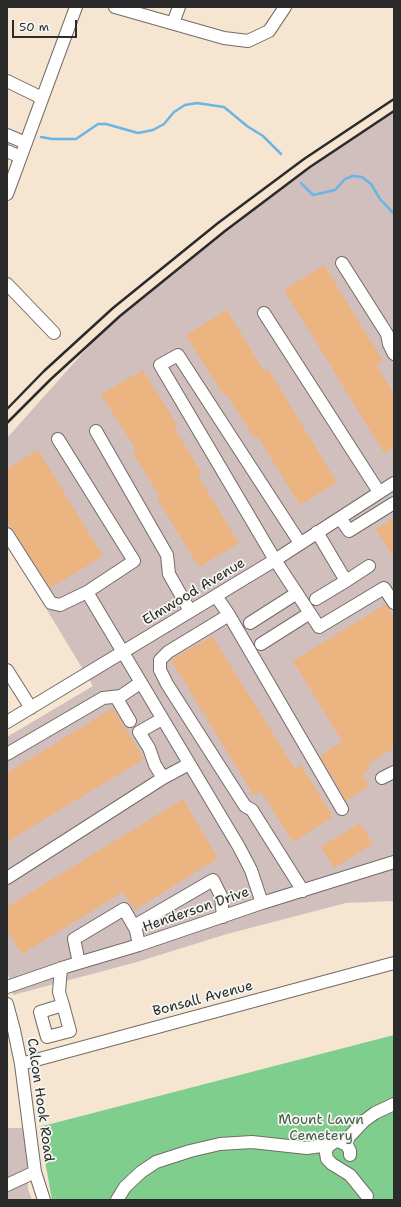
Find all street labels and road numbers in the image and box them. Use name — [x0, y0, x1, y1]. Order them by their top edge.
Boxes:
street label: Elmwood Avenue — [140, 555, 248, 629]
street label: Henderson Drive — [140, 884, 252, 936]
street label: Bonsall Avenue — [151, 978, 255, 1020]
street label: Calcon Hook Road — [23, 1037, 57, 1163]

